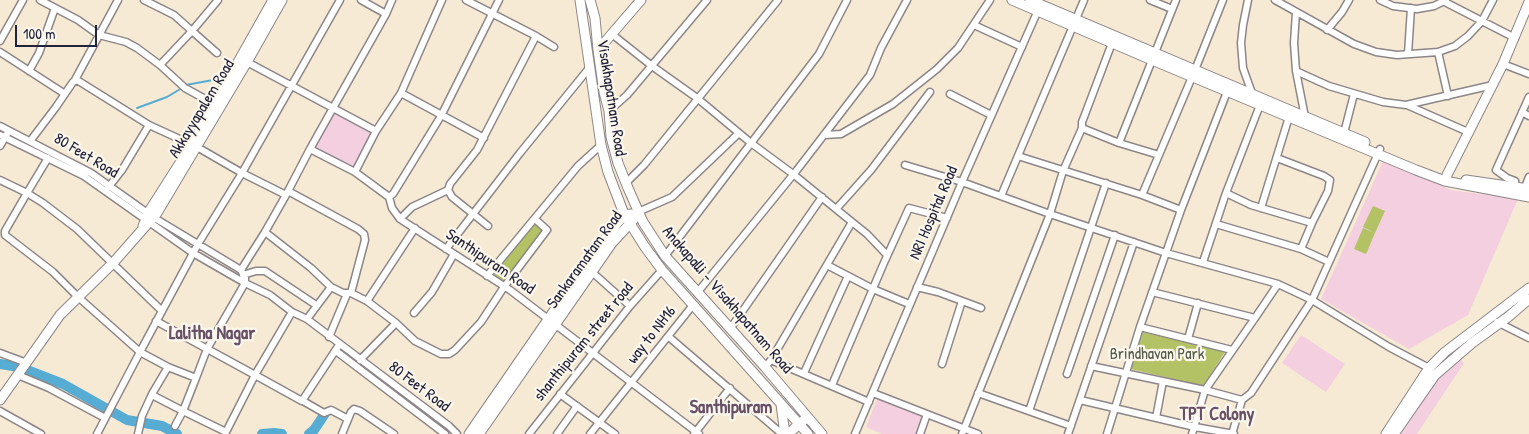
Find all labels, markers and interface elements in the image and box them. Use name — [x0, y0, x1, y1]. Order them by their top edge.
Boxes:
scale bar — [18, 15, 100, 47]
text: 100 m — [23, 23, 56, 44]
street label: Visakhapatnam Road — [592, 38, 630, 158]
street label: Akkayyapalem Road — [165, 56, 239, 162]
street label: 80 Feet Road — [50, 129, 122, 183]
street label: NRI Hospital Road — [906, 163, 962, 263]
street label: Sankaramatam Road — [543, 207, 627, 313]
street label: Anakapalli - Visakhapatnam Road — [658, 222, 796, 378]
street label: Santhipuram Road — [442, 225, 538, 299]
street label: shanthipuram street road — [530, 279, 638, 405]
street label: way to NH16 — [624, 302, 680, 368]
district label: Lalitha Nagar — [169, 323, 255, 345]
park label: Brindhavan Park — [1110, 345, 1204, 365]
street label: 80 Feet Road — [385, 358, 453, 416]
district label: Santhipuram — [690, 397, 772, 419]
district label: TPT Colony — [1180, 404, 1254, 426]

